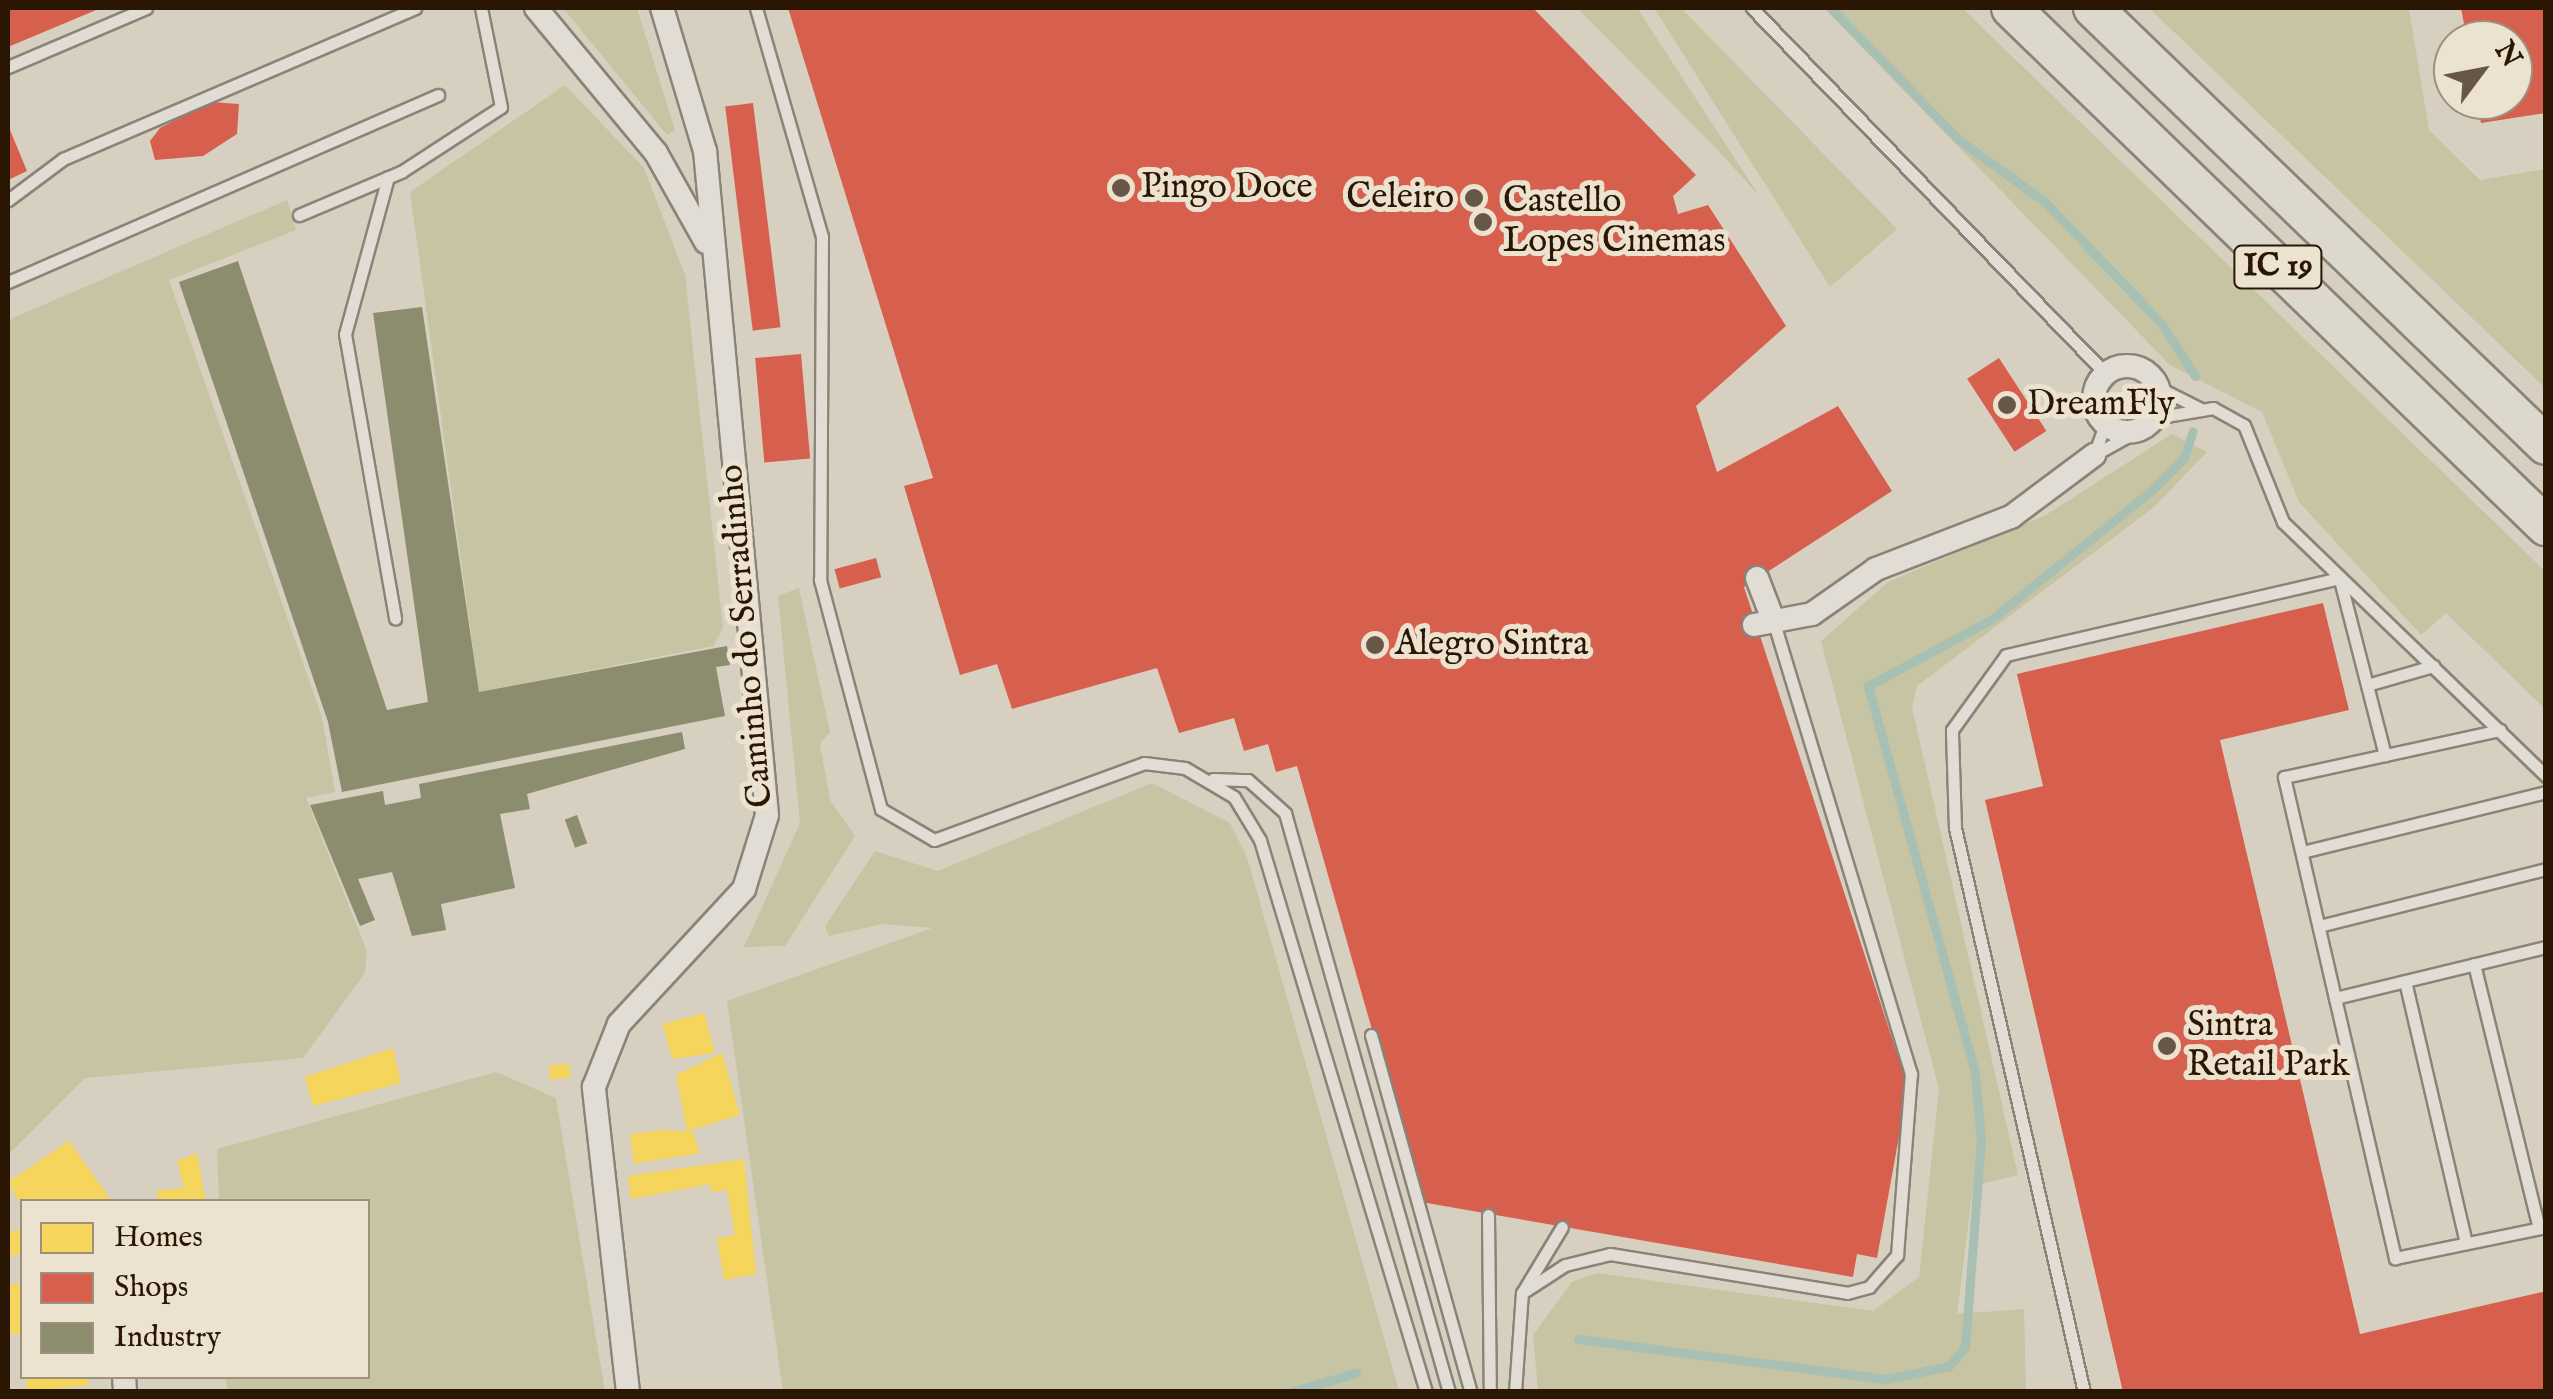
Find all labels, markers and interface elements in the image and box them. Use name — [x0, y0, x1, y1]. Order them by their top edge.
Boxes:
north arrow — [2433, 20, 2533, 120]
text: N — [2486, 35, 2528, 74]
place label: Pingo Doce — [1141, 167, 1313, 209]
marker: Pingo Doce — [1110, 177, 1132, 199]
place label: Celeiro — [1346, 177, 1454, 219]
place label: Castello Lopes Cinemas — [1503, 181, 1725, 263]
marker: Celeiro — [1463, 187, 1485, 209]
marker: Castello Lopes Cinemas — [1472, 211, 1494, 233]
road number: IC 19 — [2233, 240, 2323, 294]
place label: DreamFly — [2027, 384, 2175, 426]
marker: DreamFly — [1996, 394, 2018, 416]
street label: Caminho do Serradinho — [711, 463, 783, 809]
place label: Alegro Sintra — [1395, 624, 1588, 666]
marker: Alegro Sintra — [1364, 634, 1386, 656]
place label: Sintra Retail Park — [2187, 1005, 2350, 1087]
marker: Sintra Retail Park — [2156, 1035, 2178, 1057]
legend — [20, 1199, 370, 1379]
text: Homes — [114, 1219, 203, 1257]
text: Shops — [114, 1269, 188, 1307]
text: Industry — [114, 1319, 221, 1357]

